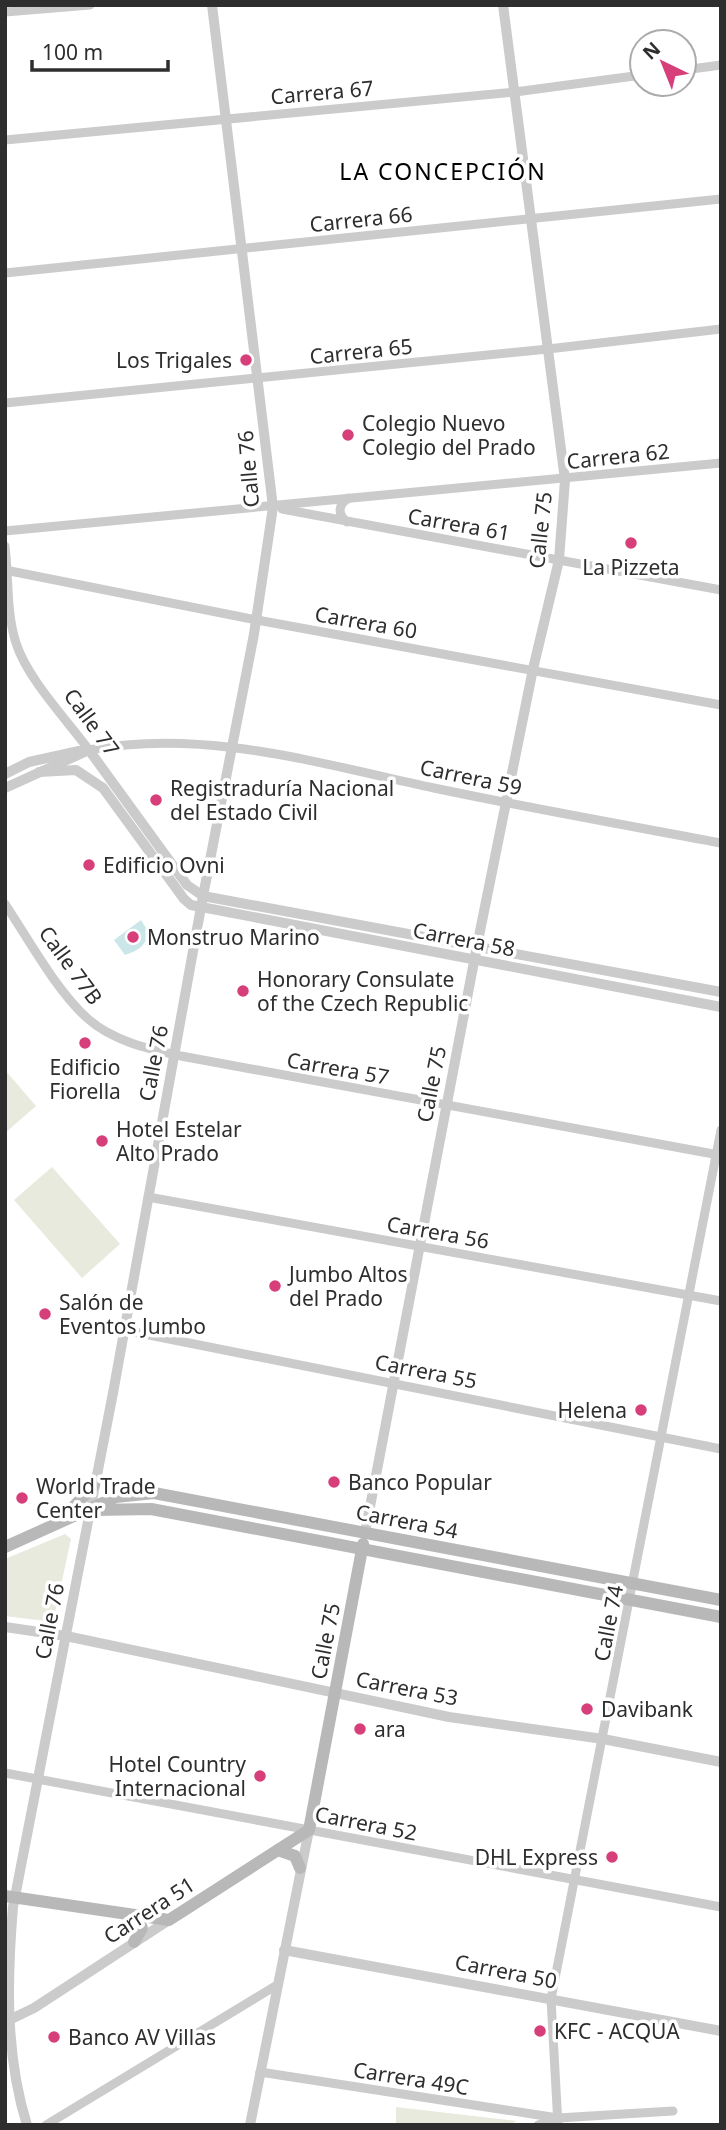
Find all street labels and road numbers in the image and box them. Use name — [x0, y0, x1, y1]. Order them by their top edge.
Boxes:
street label: Carrera 67 — [269, 74, 375, 110]
street label: Carrera 66 — [308, 200, 414, 238]
street label: Carrera 65 — [308, 332, 414, 370]
street label: Calle 76 — [231, 429, 265, 509]
street label: Carrera 62 — [565, 437, 671, 475]
street label: Calle 75 — [522, 490, 558, 570]
street label: Carrera 61 — [406, 501, 512, 547]
street label: Carrera 60 — [313, 599, 419, 645]
street label: Calle 77 — [58, 683, 126, 761]
street label: Carrera 59 — [418, 753, 524, 801]
street label: Carrera 58 — [411, 915, 517, 963]
street label: Calle 77B — [33, 920, 109, 1010]
street label: Calle 76 — [132, 1022, 174, 1104]
street label: Calle 75 — [410, 1043, 452, 1125]
street label: Carrera 57 — [285, 1045, 391, 1091]
street label: Carrera 56 — [385, 1209, 491, 1255]
street label: Carrera 55 — [373, 1347, 479, 1395]
street label: Carrera 54 — [354, 1497, 460, 1545]
street label: Calle 76 — [28, 1580, 70, 1662]
street label: Calle 74 — [587, 1582, 629, 1664]
street label: Calle 75 — [304, 1600, 346, 1682]
street label: Carrera 53 — [354, 1664, 460, 1712]
street label: Carrera 52 — [313, 1799, 419, 1847]
street label: Carrera 51 — [98, 1870, 200, 1950]
street label: Carrera 50 — [453, 1947, 559, 1995]
street label: Carrera 49C — [351, 2055, 471, 2101]

